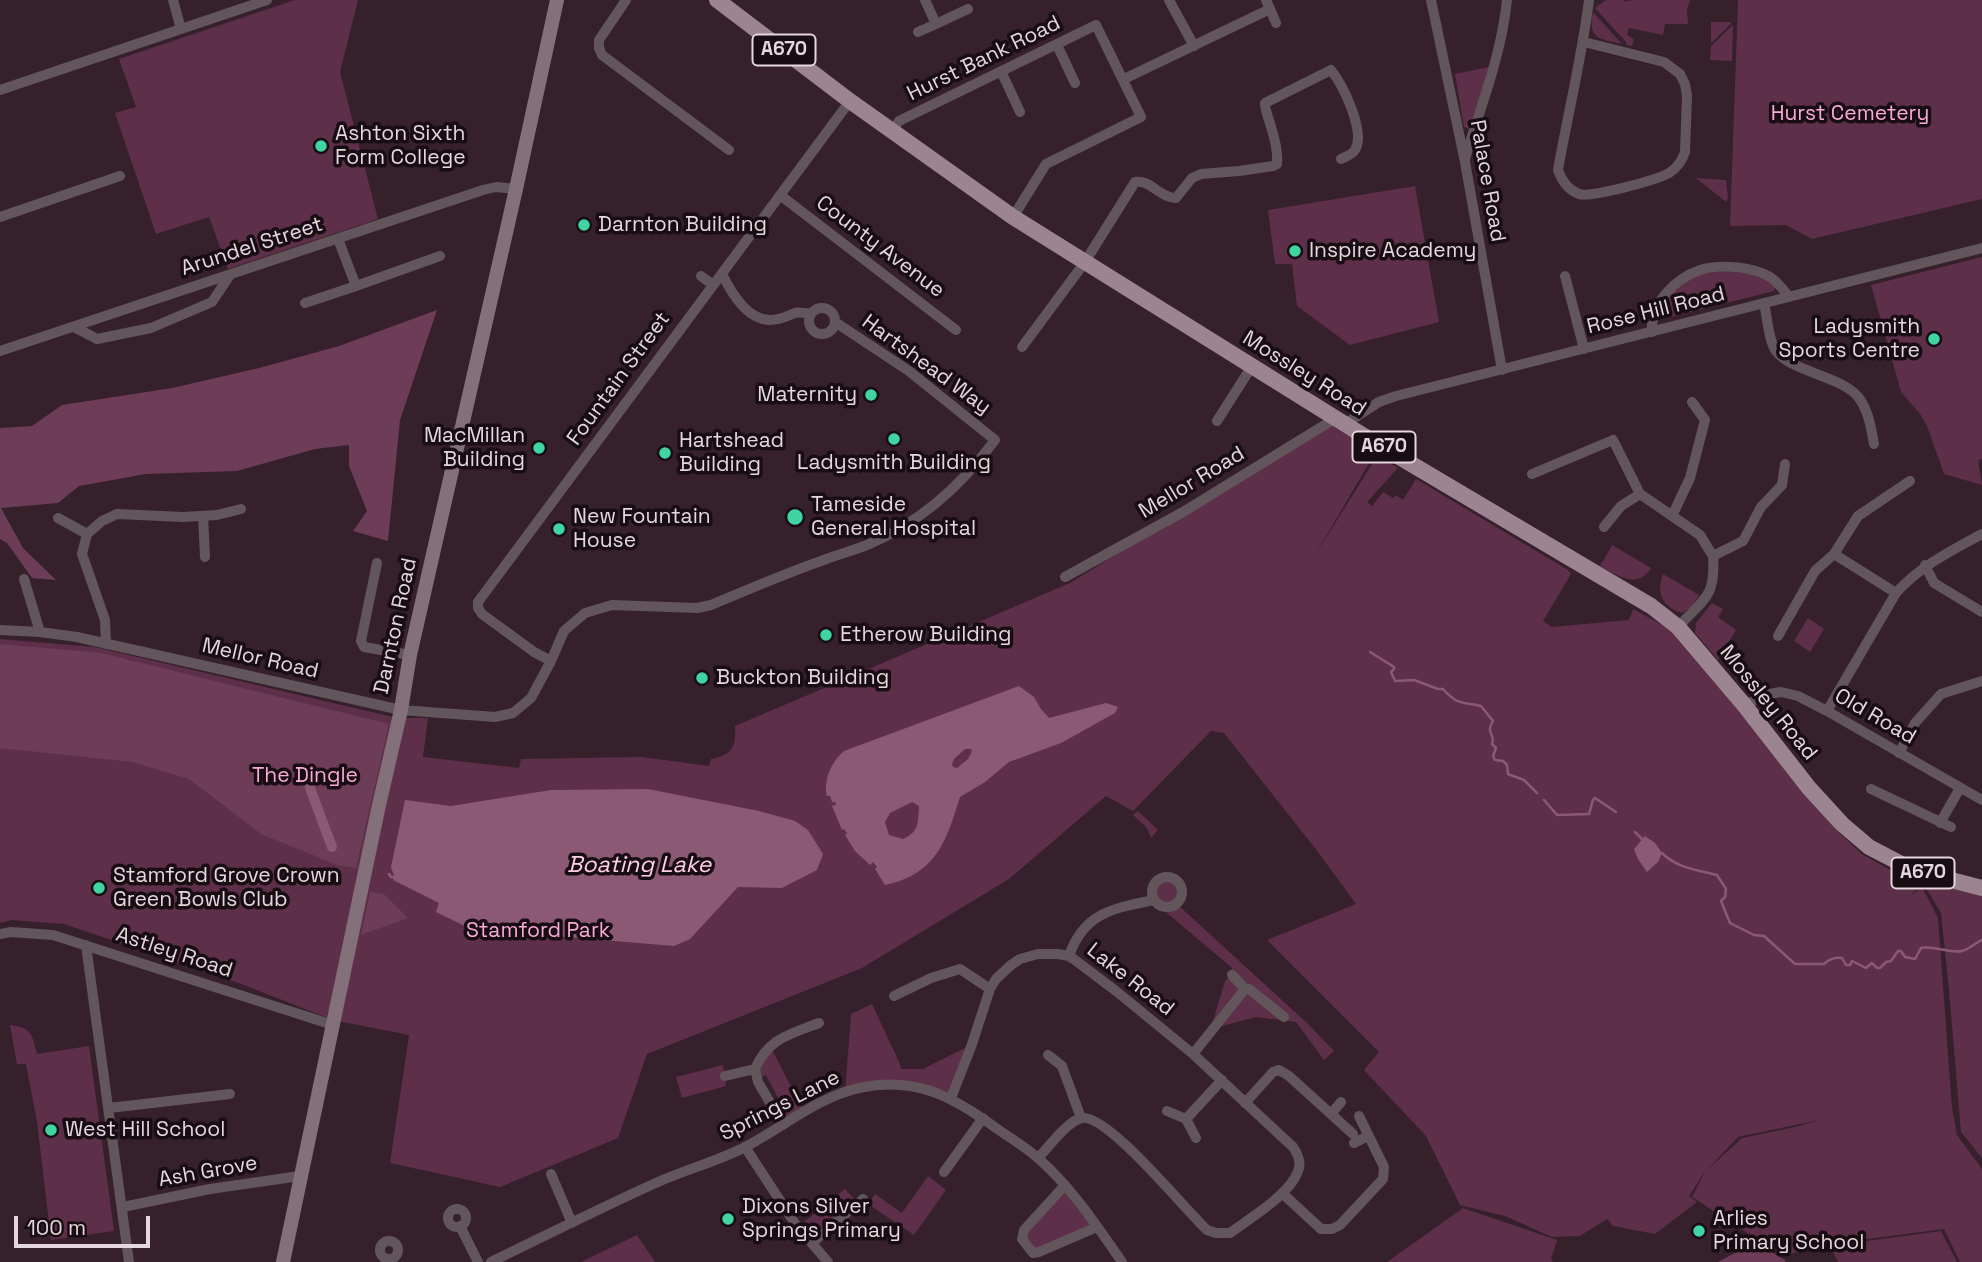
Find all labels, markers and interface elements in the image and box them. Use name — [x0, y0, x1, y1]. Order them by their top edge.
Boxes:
street label: Hurst Bank Road — [903, 11, 1065, 107]
road number: A670 — [752, 34, 816, 66]
park label: Hurst Cemetery — [1771, 101, 1929, 127]
street label: Palace Road — [1464, 118, 1510, 244]
place label: Ashton Sixth Form College — [335, 121, 466, 171]
marker: Ashton Sixth Form College — [313, 138, 329, 154]
street label: County Avenue — [811, 191, 949, 303]
street label: Arundel Street — [178, 212, 326, 282]
place label: Darnton Building — [598, 212, 767, 238]
marker: Darnton Building — [576, 217, 592, 233]
place label: Inspire Academy — [1309, 238, 1476, 264]
marker: Inspire Academy — [1287, 243, 1303, 259]
street label: Rose Hill Road — [1584, 282, 1728, 340]
street label: Fountain Street — [562, 307, 676, 451]
street label: Hartshead Way — [857, 310, 995, 420]
place label: Ladysmith Sports Centre — [1778, 314, 1920, 364]
street label: Mossley Road — [1238, 326, 1370, 422]
marker: Ladysmith Sports Centre — [1926, 331, 1942, 347]
place label: Maternity — [757, 382, 857, 408]
marker: Maternity — [863, 387, 879, 403]
place label: MacMillan Building — [424, 423, 525, 473]
place label: Hartshead Building — [679, 428, 784, 478]
marker: Ladysmith Building — [886, 431, 902, 447]
road number: A670 — [1352, 432, 1416, 462]
marker: MacMillan Building — [531, 440, 547, 456]
street label: Mellor Road — [1135, 442, 1249, 524]
marker: Hartshead Building — [657, 445, 673, 461]
place label: Ladysmith Building — [797, 450, 991, 476]
place label: Tameside General Hospital — [811, 492, 976, 542]
place label: New Fountain House — [573, 504, 711, 554]
marker: Tameside General Hospital — [785, 507, 805, 527]
marker: New Fountain House — [551, 521, 567, 537]
street label: Darnton Road — [369, 556, 423, 696]
place label: Etherow Building — [840, 622, 1011, 648]
marker: Etherow Building — [818, 627, 834, 643]
street label: Mellor Road — [199, 633, 321, 685]
street label: Mossley Road — [1714, 640, 1822, 766]
place label: Buckton Building — [716, 665, 889, 691]
marker: Buckton Building — [694, 670, 710, 686]
street label: Old Road — [1830, 684, 1920, 750]
park label: The Dingle — [252, 763, 358, 789]
water label: Boating Lake — [567, 852, 711, 880]
road number: A670 — [1892, 858, 1954, 888]
place label: Stamford Grove Crown Green Bowls Club — [113, 863, 340, 913]
marker: Stamford Grove Crown Green Bowls Club — [91, 880, 107, 896]
park label: Stamford Park — [466, 918, 610, 944]
street label: Astley Road — [113, 922, 235, 984]
street label: Lake Road — [1081, 938, 1179, 1022]
street label: Springs Lane — [716, 1065, 844, 1147]
place label: West Hill School — [65, 1117, 225, 1143]
marker: West Hill School — [43, 1122, 59, 1138]
street label: Ash Grove — [157, 1151, 259, 1193]
place label: Dixons Silver Springs Primary — [742, 1194, 901, 1244]
scale bar — [18, 1202, 154, 1246]
place label: Arlies Primary School — [1713, 1206, 1864, 1256]
marker: Dixons Silver Springs Primary — [720, 1211, 736, 1227]
text: 100 m — [27, 1214, 86, 1241]
marker: Arlies Primary School — [1691, 1223, 1707, 1239]

